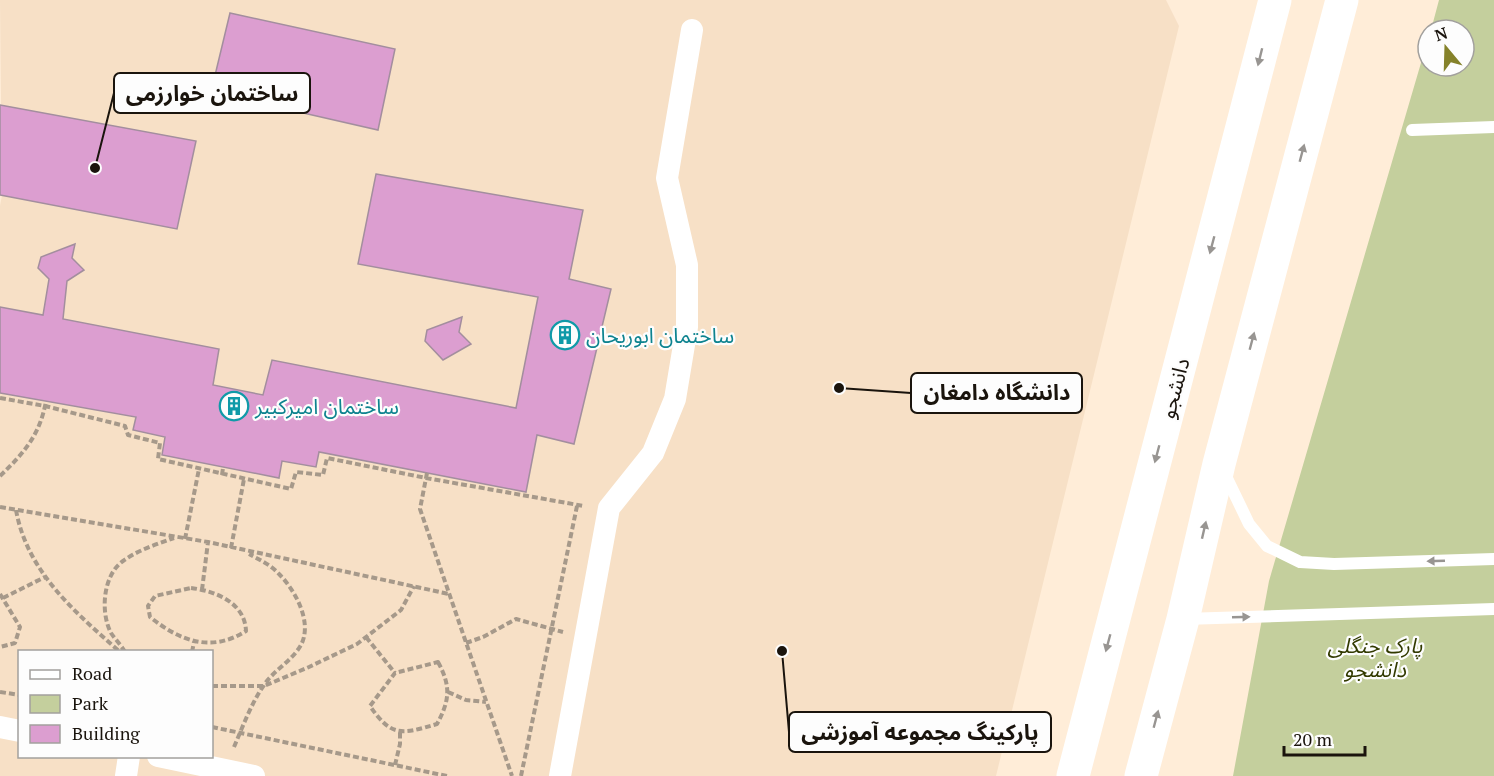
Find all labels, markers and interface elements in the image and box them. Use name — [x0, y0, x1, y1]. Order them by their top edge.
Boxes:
north arrow — [1416, 18, 1476, 78]
text: N — [1432, 21, 1450, 46]
one-way arrow — [1255, 47, 1265, 66]
callout: ساختمان خوارزمی — [114, 73, 310, 113]
text: ساختمان خوارزمی — [126, 78, 298, 107]
one-way arrow — [1297, 144, 1307, 162]
one-way arrow — [1206, 236, 1216, 255]
building icon: ساختمان ابوریحان — [549, 319, 581, 351]
place label: ساختمان ابوریحان — [586, 321, 734, 349]
one-way arrow — [1247, 332, 1257, 350]
street label: دانشجو — [1152, 355, 1196, 421]
callout: دانشگاه دامغان — [911, 373, 1082, 413]
text: دانشگاه دامغان — [924, 377, 1070, 406]
building icon: ساختمان امیرکبیر — [218, 390, 250, 422]
place label: ساختمان امیرکبیر — [254, 392, 399, 420]
one-way arrow — [1152, 446, 1161, 464]
one-way arrow — [1199, 521, 1209, 540]
one-way arrow — [1426, 556, 1445, 565]
one-way arrow — [1232, 612, 1251, 621]
park label: پارک جنگلی دانشجو — [1328, 631, 1423, 683]
one-way arrow — [1103, 634, 1112, 652]
legend — [18, 650, 213, 758]
text: Road — [72, 661, 112, 685]
text: Park — [72, 691, 109, 715]
one-way arrow — [1152, 710, 1162, 729]
callout: پارکینگ مجموعه آموزشی — [789, 712, 1051, 752]
text: پارکینگ مجموعه آموزشی — [801, 717, 1039, 747]
scale bar — [1284, 719, 1365, 757]
text: Building — [72, 721, 140, 745]
text: 20 m — [1293, 727, 1333, 751]

